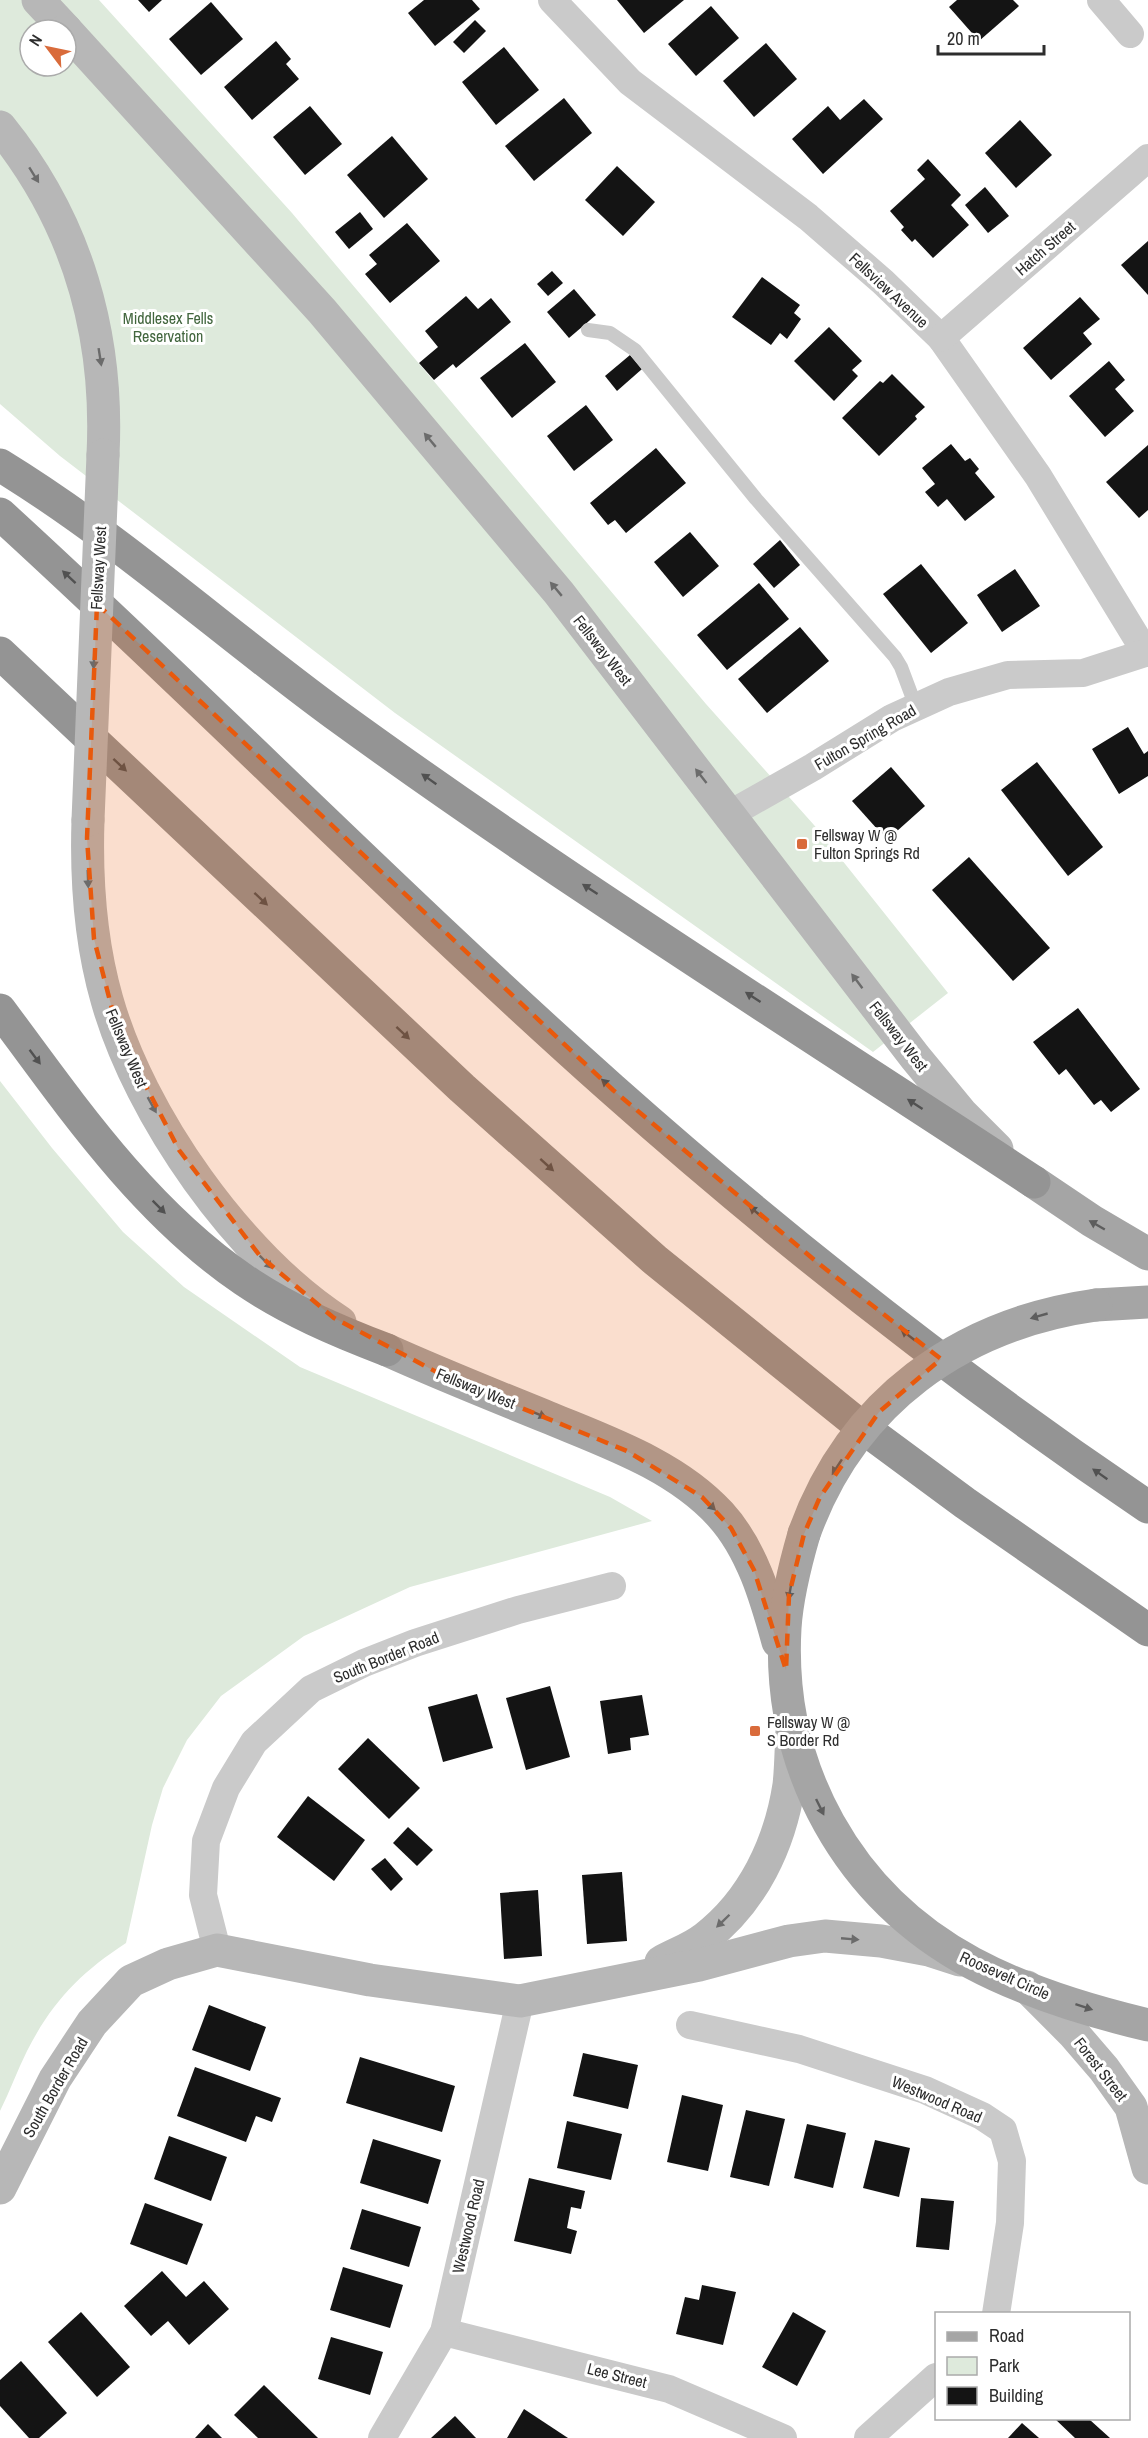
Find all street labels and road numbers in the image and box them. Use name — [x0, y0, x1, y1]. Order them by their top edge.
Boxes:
street label: Hatch Street — [1010, 216, 1080, 280]
street label: Fellsview Avenue — [844, 247, 934, 333]
street label: Fellsway West — [85, 525, 111, 610]
street label: Fellsway West — [569, 610, 638, 690]
street label: Fulton Spring Road — [810, 699, 920, 775]
street label: Fellsway West — [865, 996, 934, 1076]
street label: Fellsway West — [101, 1005, 154, 1091]
street label: Fellsway West — [433, 1362, 519, 1414]
street label: South Border Road — [330, 1626, 442, 1688]
street label: Roosevelt Circle — [957, 1945, 1053, 2005]
street label: South Border Road — [17, 2033, 93, 2141]
street label: Forest Street — [1069, 2033, 1133, 2106]
street label: Westwood Road — [888, 2070, 986, 2128]
street label: Westwood Road — [446, 2177, 490, 2275]
street label: Lee Street — [585, 2357, 649, 2393]

